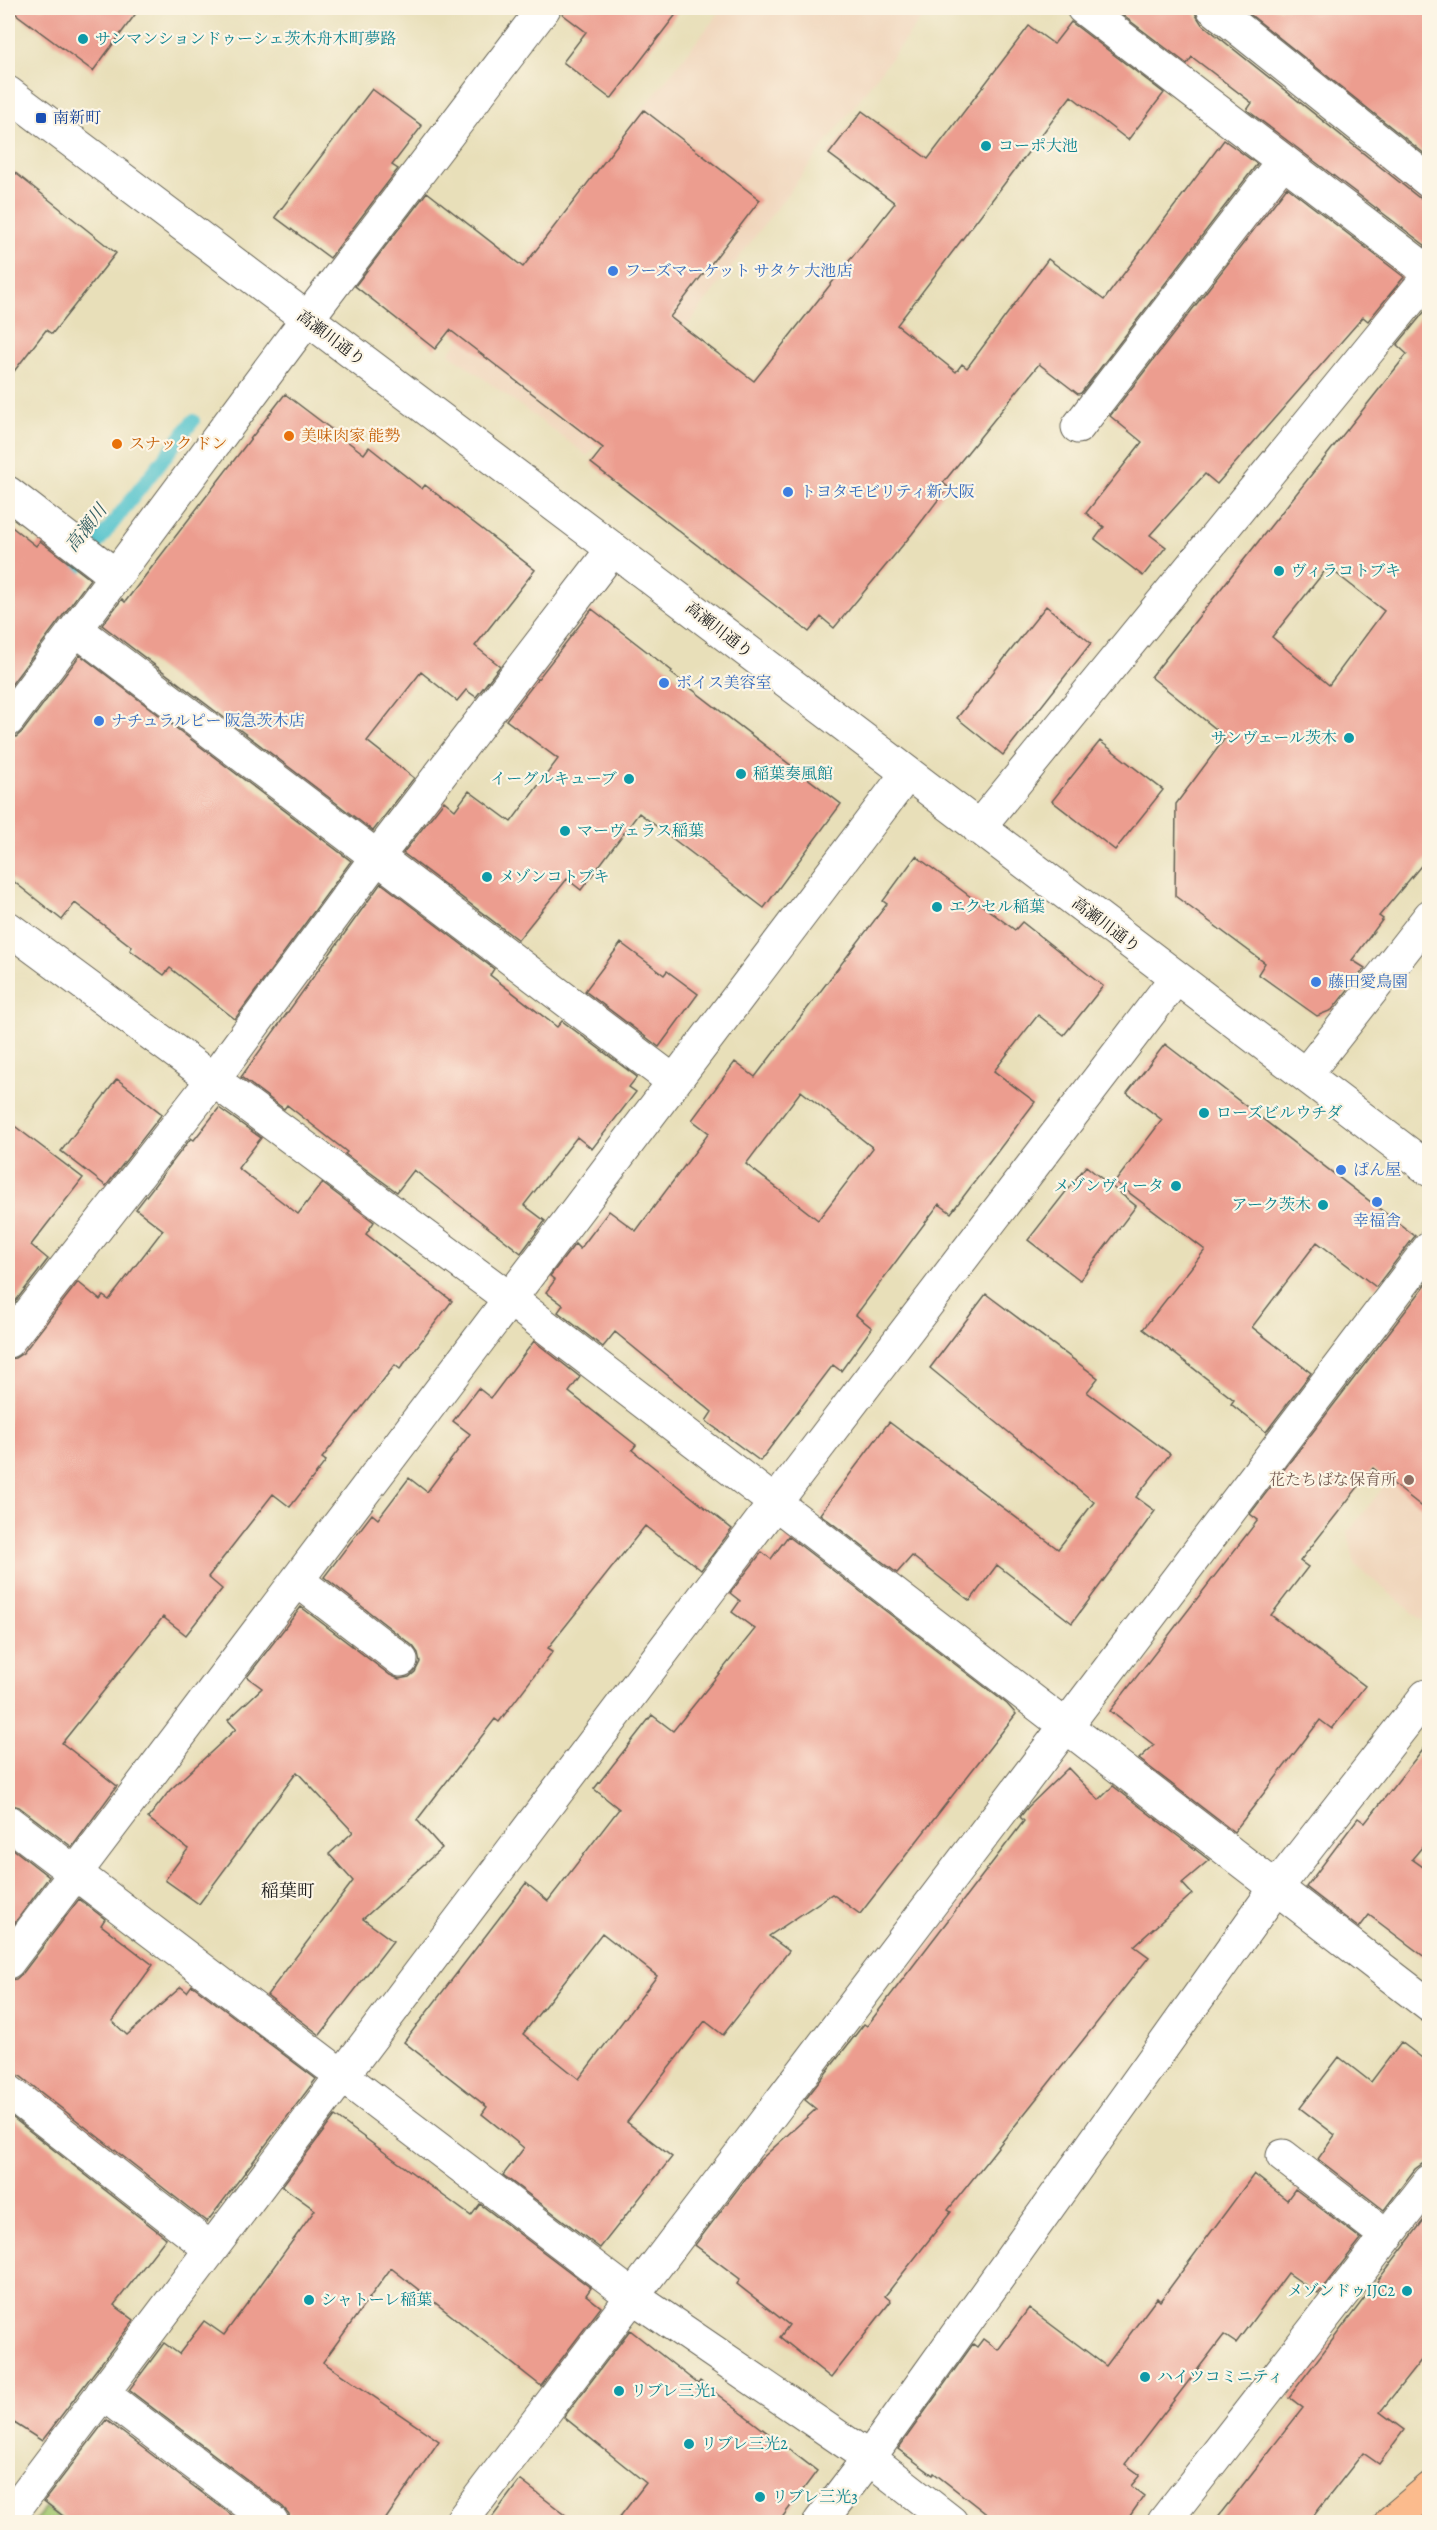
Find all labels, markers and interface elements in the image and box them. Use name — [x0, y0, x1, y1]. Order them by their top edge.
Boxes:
place label: サンマンションドゥーシェ茨木舟木町夢路 — [95, 28, 396, 50]
marker: サンマンションドゥーシェ茨木舟木町夢路 — [76, 32, 90, 46]
place label: 南新町 — [53, 107, 101, 129]
marker: 南新町 — [34, 111, 48, 125]
place label: コーポ大池 — [998, 135, 1078, 157]
marker: コーポ大池 — [979, 139, 993, 153]
place label: フーズマーケット サタケ 大池店 — [625, 260, 852, 282]
marker: フーズマーケット サタケ 大池店 — [606, 264, 620, 278]
street label: 高瀬川通り — [292, 305, 370, 371]
place label: 美味肉家 能勢 — [301, 425, 400, 447]
marker: 美味肉家 能勢 — [282, 429, 296, 443]
place label: スナック ドン — [129, 433, 228, 455]
marker: スナック ドン — [110, 437, 124, 451]
place label: トヨタモビリティ新大阪 — [800, 481, 974, 503]
marker: トヨタモビリティ新大阪 — [781, 485, 795, 499]
water label: 高瀬川 — [60, 498, 113, 557]
place label: ヴィラコトブキ — [1291, 560, 1401, 582]
marker: ヴィラコトブキ — [1272, 564, 1286, 578]
street label: 高瀬川通り — [681, 597, 757, 663]
place label: ボイス美容室 — [676, 672, 772, 694]
marker: ボイス美容室 — [657, 676, 671, 690]
place label: ナチュラルピー 阪急茨木店 — [111, 710, 305, 732]
marker: ナチュラルピー 阪急茨木店 — [92, 714, 106, 728]
place label: サンヴェール茨木 — [1211, 727, 1337, 749]
marker: サンヴェール茨木 — [1342, 731, 1356, 745]
place label: 稲葉奏風館 — [753, 763, 833, 785]
marker: 稲葉奏風館 — [734, 767, 748, 781]
place label: イーグルキューブ — [490, 768, 617, 790]
marker: イーグルキューブ — [622, 772, 636, 786]
place label: マーヴェラス稲葉 — [577, 820, 704, 842]
marker: マーヴェラス稲葉 — [558, 824, 572, 838]
place label: メゾンコトブキ — [499, 866, 609, 888]
marker: メゾンコトブキ — [480, 870, 494, 884]
street label: 高瀬川通り — [1067, 892, 1145, 958]
place label: エクセル稲葉 — [949, 896, 1045, 918]
marker: エクセル稲葉 — [930, 900, 944, 914]
place label: 藤田愛鳥園 — [1328, 971, 1408, 993]
marker: 藤田愛鳥園 — [1309, 975, 1323, 989]
place label: ローズビルウチダ — [1216, 1102, 1342, 1124]
marker: ローズビルウチダ — [1197, 1106, 1211, 1120]
place label: ぱん屋 — [1353, 1159, 1401, 1181]
marker: ぱん屋 — [1334, 1163, 1348, 1177]
place label: メゾンヴィータ — [1053, 1175, 1164, 1197]
marker: メゾンヴィータ — [1169, 1179, 1183, 1193]
place label: アーク茨木 — [1231, 1194, 1311, 1216]
marker: 幸福舎 — [1370, 1195, 1384, 1209]
marker: アーク茨木 — [1316, 1198, 1330, 1212]
place label: 幸福舎 — [1353, 1210, 1401, 1232]
place label: 花たちばな保育所 — [1269, 1469, 1397, 1491]
marker: 花たちばな保育所 — [1402, 1473, 1416, 1487]
district label: 稲葉町 — [261, 1879, 315, 1903]
place label: メゾンドゥIJC2 — [1287, 2280, 1395, 2302]
marker: メゾンドゥIJC2 — [1400, 2284, 1414, 2298]
place label: シャトーレ稲葉 — [321, 2289, 432, 2311]
marker: シャトーレ稲葉 — [302, 2293, 316, 2307]
place label: ハイツコミニティ — [1157, 2366, 1283, 2388]
marker: ハイツコミニティ — [1138, 2370, 1152, 2384]
place label: リブレ三光1 — [631, 2380, 716, 2402]
marker: リブレ三光1 — [612, 2384, 626, 2398]
place label: リブレ三光2 — [701, 2433, 788, 2455]
marker: リブレ三光2 — [682, 2437, 696, 2451]
place label: リブレ三光3 — [772, 2486, 858, 2508]
marker: リブレ三光3 — [753, 2490, 767, 2504]

